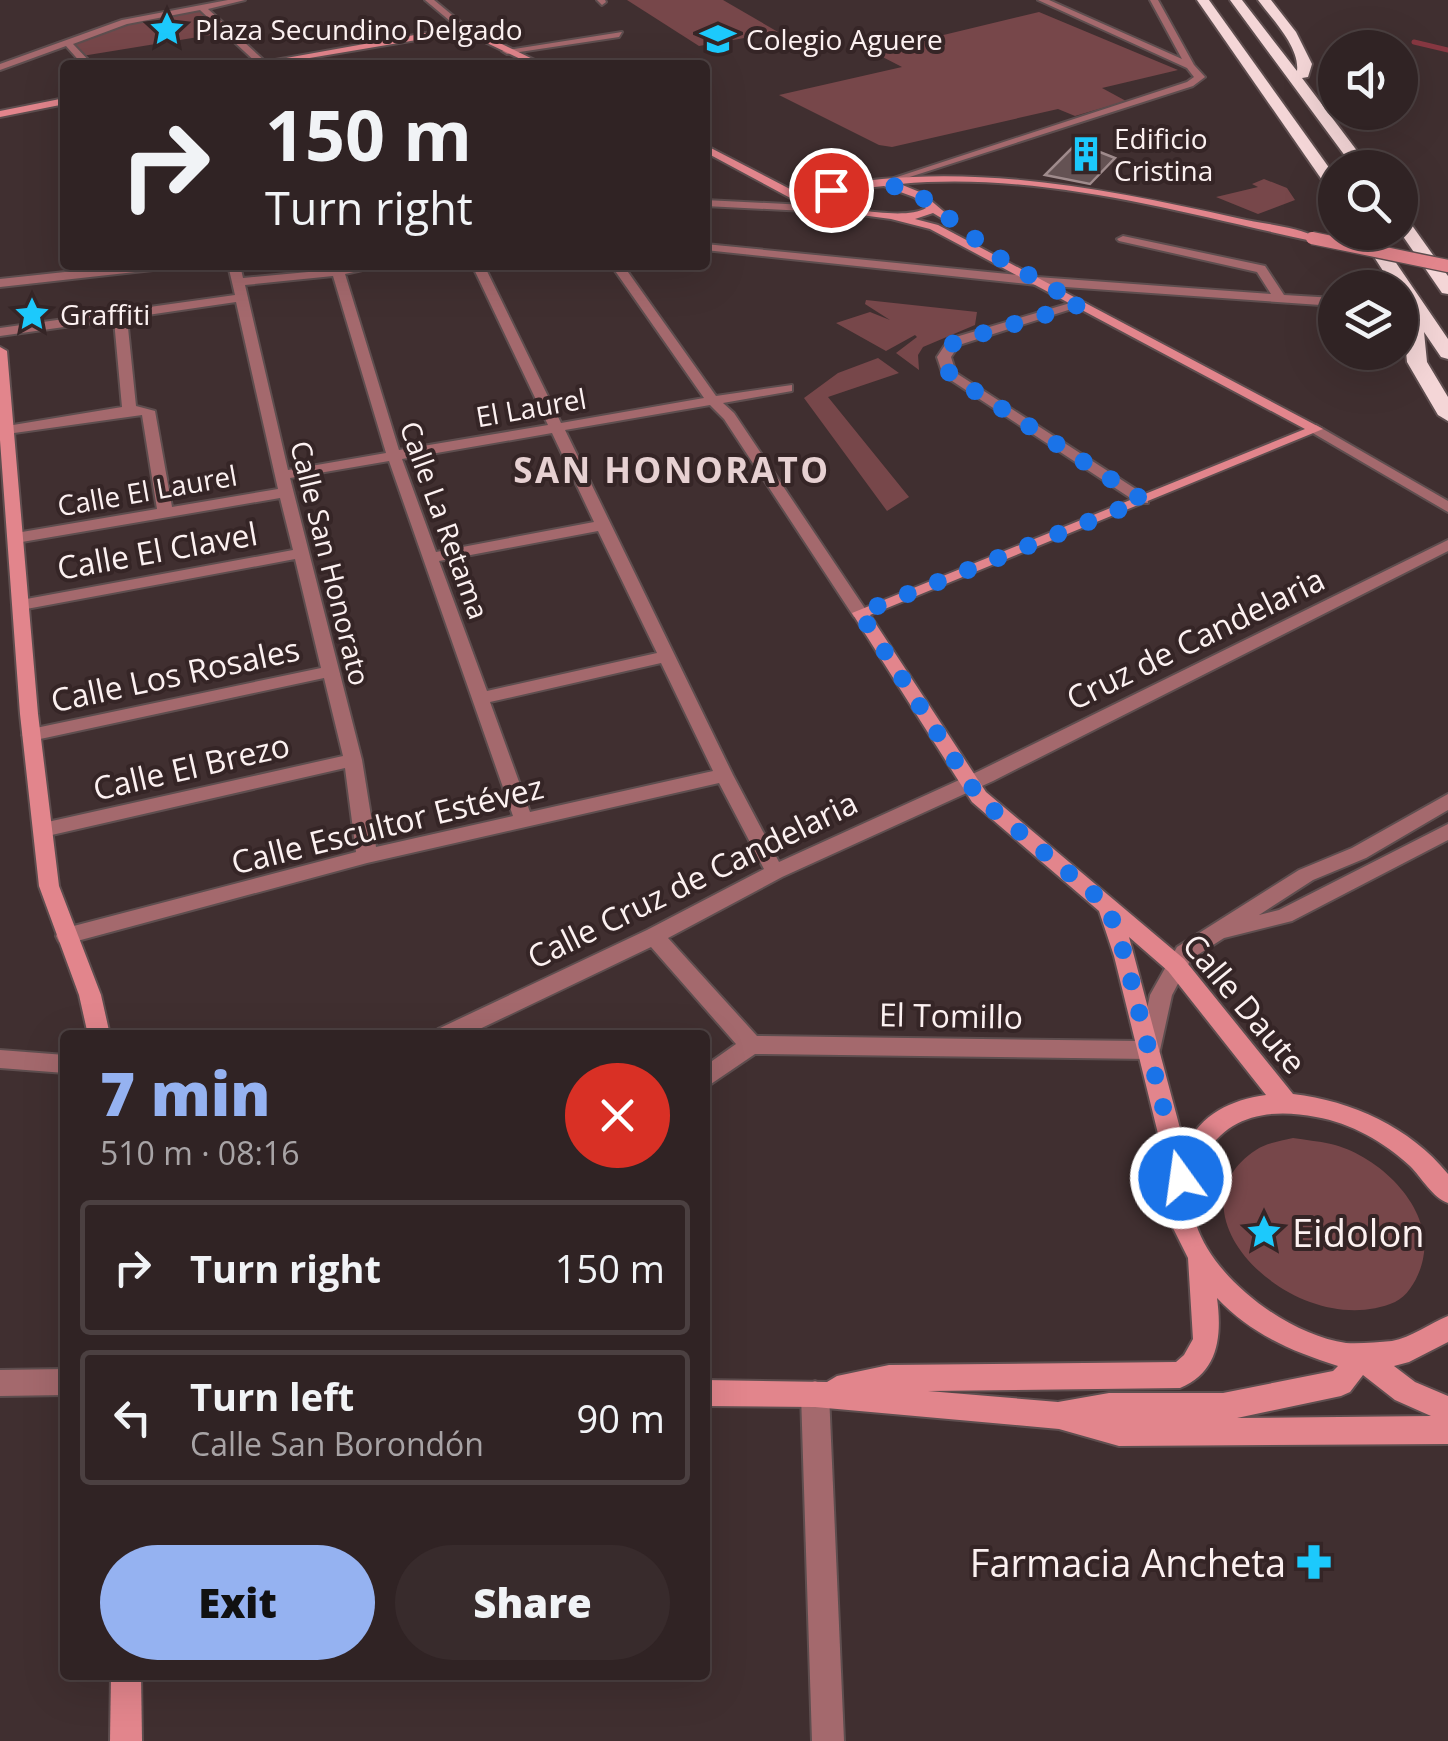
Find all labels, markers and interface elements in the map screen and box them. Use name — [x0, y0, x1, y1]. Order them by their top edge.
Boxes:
place icon: Plaza Secundino Delgado — [148, 10, 186, 48]
place label: Plaza Secundino Delgado — [195, 10, 523, 48]
school or university icon: Colegio Aguere — [699, 20, 737, 58]
place label: Colegio Aguere — [746, 20, 943, 58]
map controls — [1318, 30, 1418, 370]
button: sound — [1318, 30, 1418, 130]
text: 150 m — [265, 86, 472, 182]
icon: right — [100, 100, 230, 230]
place label: Edificio Cristina — [1114, 119, 1213, 189]
building icon: Edificio Cristina — [1067, 135, 1105, 173]
pin — [789, 148, 874, 233]
button: search — [1318, 150, 1418, 250]
icon: arrive — [804, 163, 859, 218]
text: Turn right — [265, 177, 473, 238]
button: layers — [1318, 270, 1418, 370]
place icon: Graffiti — [13, 295, 51, 333]
place label: Graffiti — [60, 295, 150, 333]
street label: El Laurel — [473, 379, 589, 435]
street label: Calle La Retama — [392, 416, 498, 624]
street label: Calle San Honorato — [282, 437, 380, 689]
district label: SAN HONORATO — [513, 446, 831, 493]
street label: Calle El Laurel — [54, 456, 240, 524]
street label: Calle El Clavel — [54, 511, 260, 589]
street label: Cruz de Candelaria — [1059, 557, 1331, 719]
street label: Calle Los Rosales — [47, 627, 303, 721]
street label: Calle El Brezo — [88, 722, 294, 810]
street label: Calle Escultor Estévez — [227, 764, 547, 884]
street label: Calle Cruz de Candelaria — [520, 780, 864, 978]
street label: Calle Daute — [1174, 924, 1316, 1082]
street label: El Tomillo — [879, 992, 1023, 1038]
text: 7 min — [100, 1052, 270, 1134]
button: close — [565, 1063, 670, 1168]
position arrow — [1129, 1126, 1233, 1230]
text: 510 m · 08:16 — [100, 1131, 299, 1174]
place label: Eidolon — [1292, 1206, 1425, 1258]
place icon: Eidolon — [1245, 1213, 1283, 1251]
icon: right — [105, 1240, 160, 1295]
text: Turn right — [190, 1242, 381, 1294]
text: 150 m — [555, 1242, 665, 1294]
text: Turn left — [190, 1370, 354, 1422]
icon: left — [105, 1390, 160, 1445]
text: 90 m — [576, 1392, 665, 1444]
text: Calle San Borondón — [190, 1422, 484, 1465]
place label: Farmacia Ancheta — [970, 1536, 1286, 1588]
pharmacy icon: Farmacia Ancheta — [1295, 1543, 1333, 1581]
button: Exit — [100, 1545, 375, 1660]
button: Share — [395, 1545, 670, 1660]

